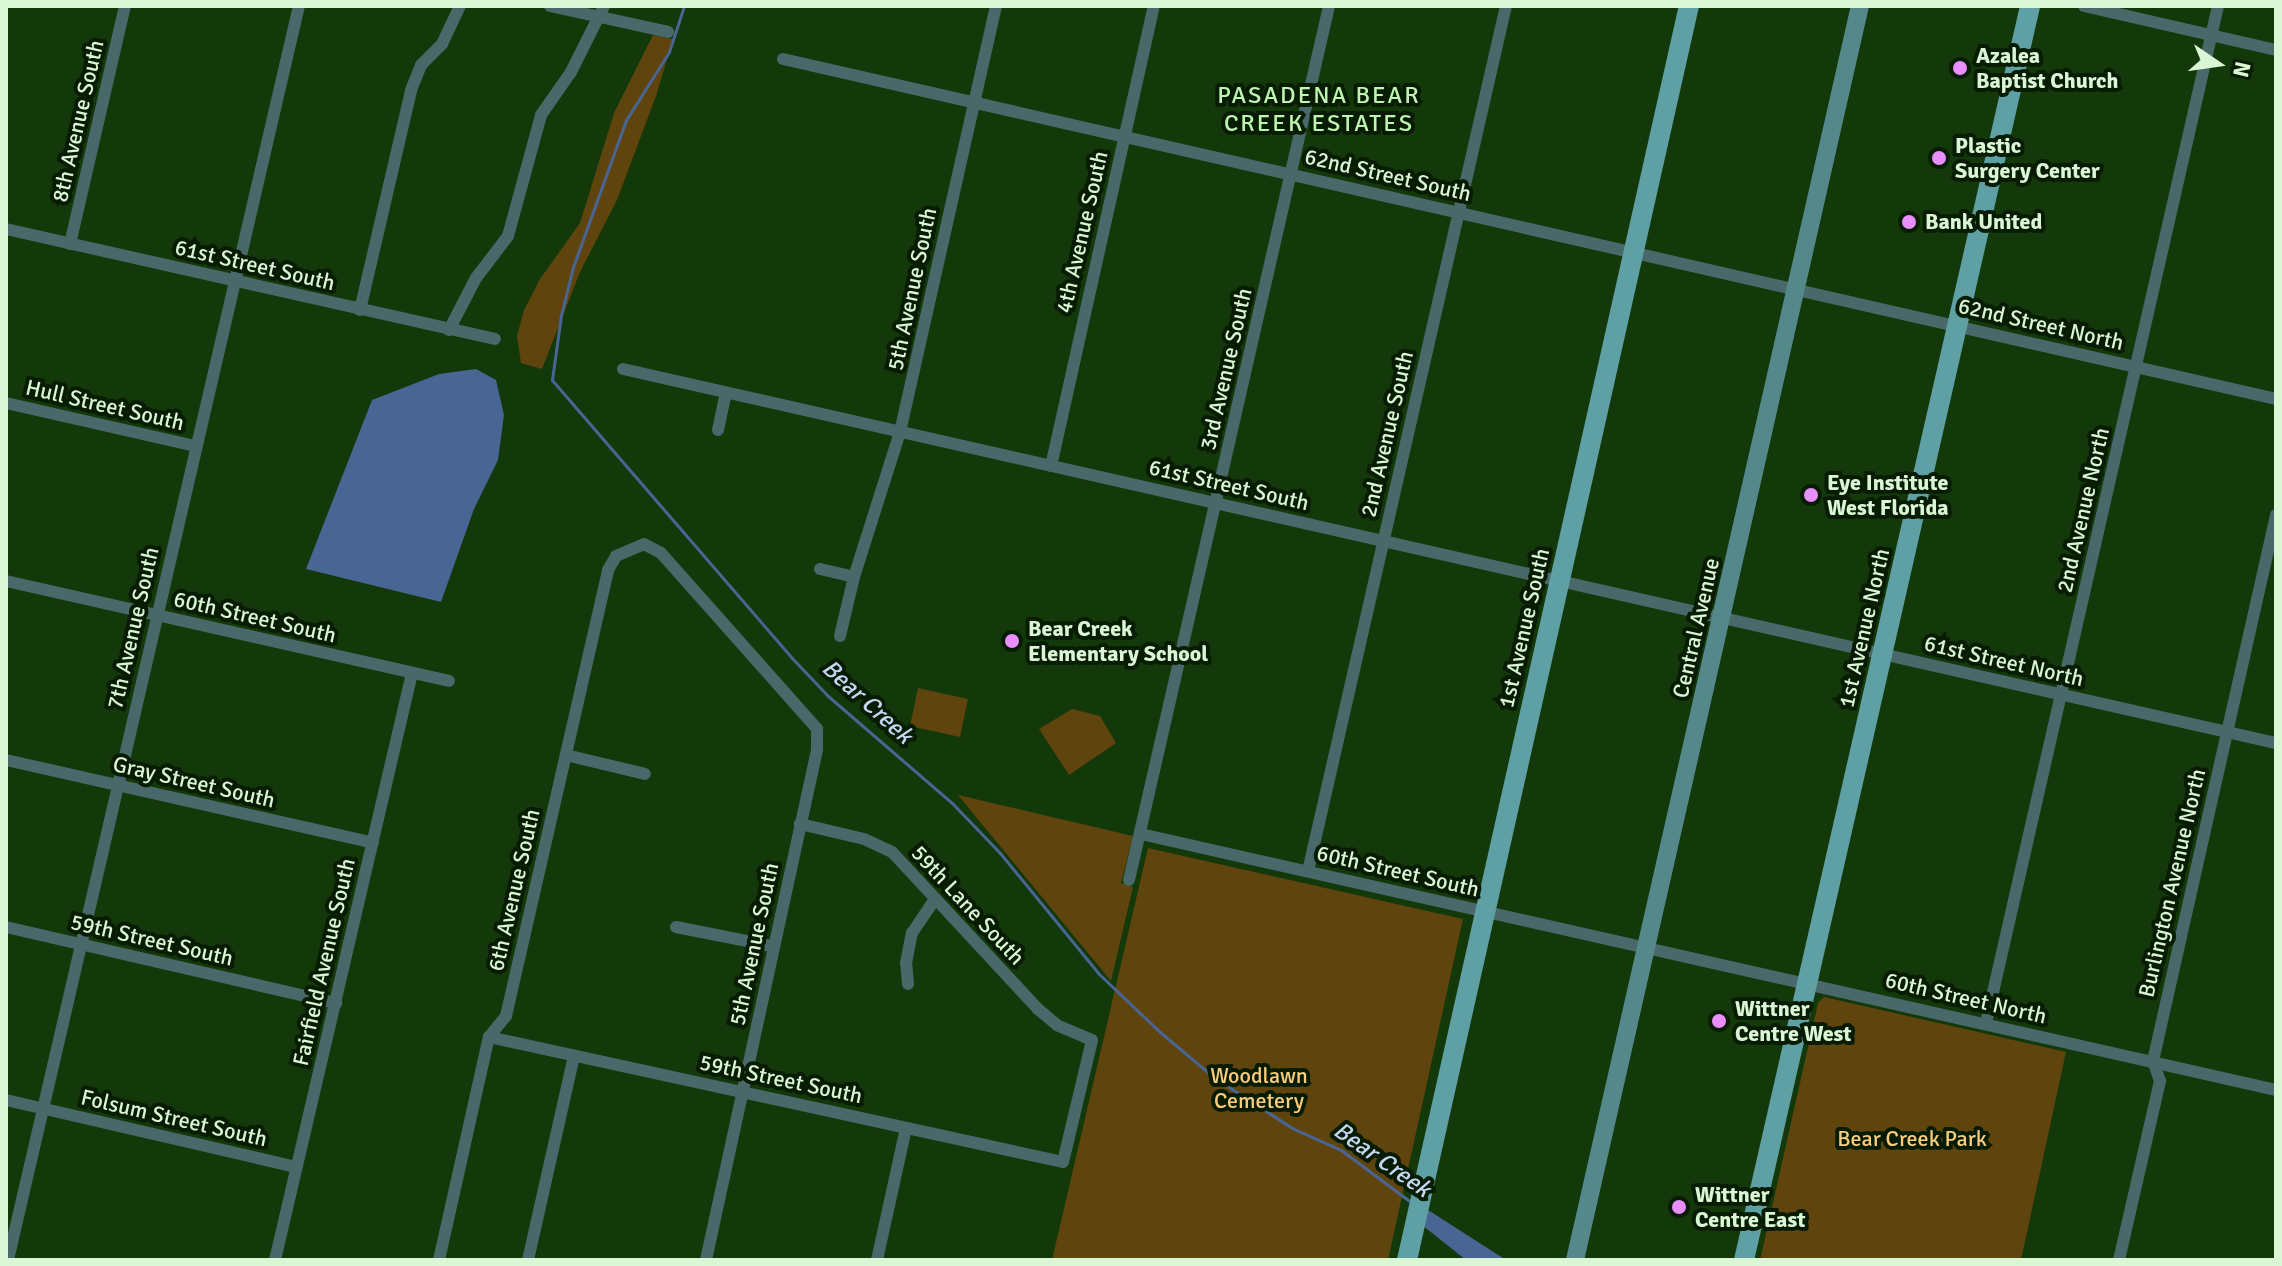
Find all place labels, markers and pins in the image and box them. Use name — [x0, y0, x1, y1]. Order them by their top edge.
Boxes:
place label: Azalea Baptist Church — [1976, 42, 2119, 94]
marker: Azalea Baptist Church — [1951, 59, 1969, 77]
place label: Plastic Surgery Center — [1955, 132, 2100, 184]
marker: Plastic Surgery Center — [1930, 149, 1948, 167]
place label: Bank United — [1925, 209, 2042, 235]
marker: Bank United — [1900, 213, 1918, 231]
place label: Eye Institute West Florida — [1827, 469, 1949, 520]
marker: Eye Institute West Florida — [1802, 486, 1820, 504]
place label: Bear Creek Elementary School — [1028, 615, 1208, 666]
marker: Bear Creek Elementary School — [1003, 632, 1021, 650]
place label: Wittner Centre West — [1735, 995, 1852, 1046]
marker: Wittner Centre West — [1710, 1012, 1728, 1030]
place label: Wittner Centre East — [1695, 1181, 1805, 1232]
marker: Wittner Centre East — [1670, 1198, 1688, 1216]

